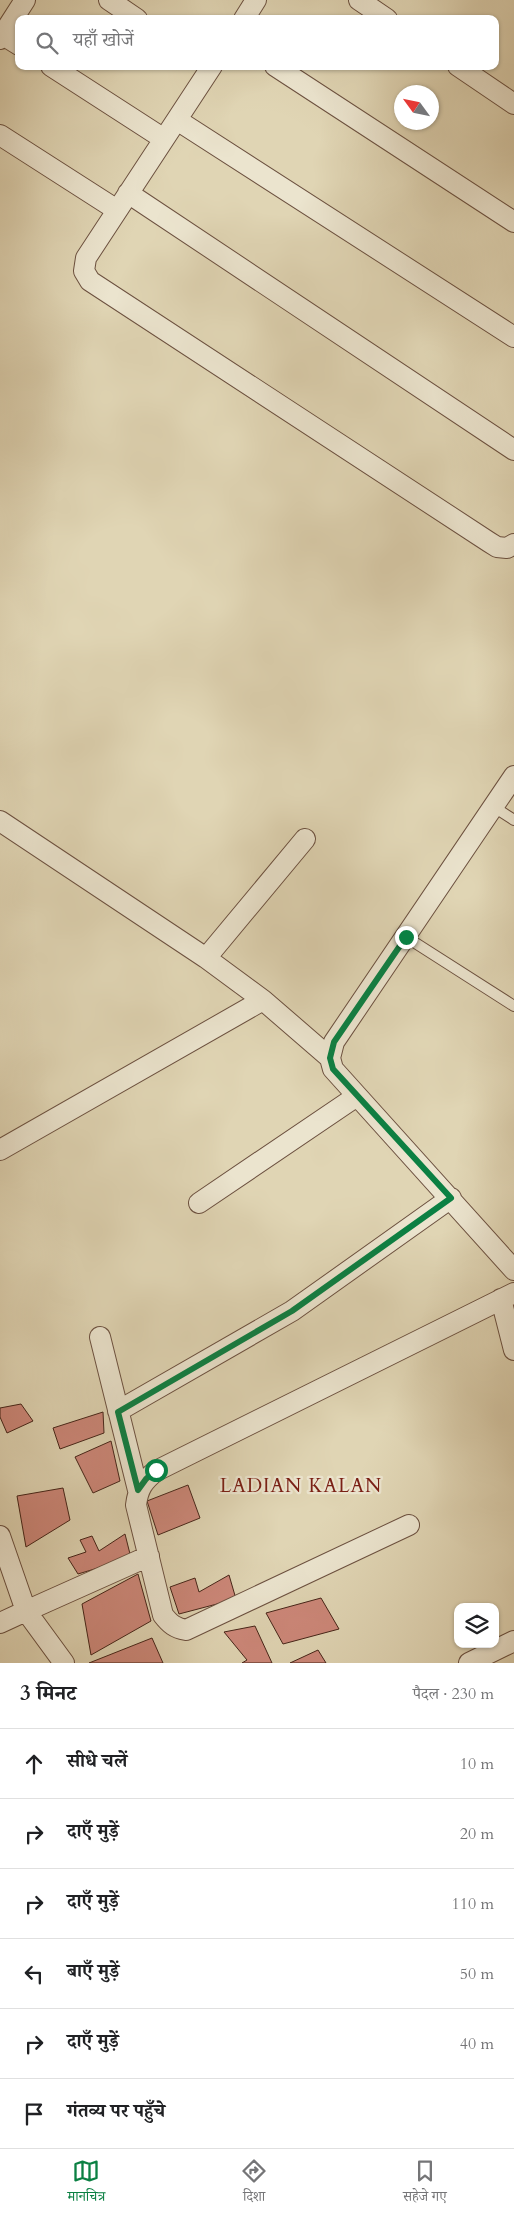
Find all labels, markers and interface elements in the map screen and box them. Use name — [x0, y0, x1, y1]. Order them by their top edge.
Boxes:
search box — [15, 15, 499, 70]
text: यहाँ खोजें — [73, 27, 134, 53]
icon: search — [33, 29, 61, 57]
north arrow — [394, 85, 439, 130]
route end — [395, 926, 418, 949]
route start — [145, 1459, 168, 1482]
district label: LADIAN KALAN — [220, 1473, 382, 1499]
map controls — [454, 1603, 499, 1648]
button: layers — [454, 1603, 499, 1648]
text: 3 मिनट — [20, 1679, 76, 1708]
text: पैदल · 230 m — [413, 1683, 494, 1705]
text: सीधे चलें — [67, 1748, 127, 1774]
icon: ahead — [20, 1750, 48, 1778]
text: 10 m — [460, 1753, 494, 1775]
text: दाएँ मुड़ें — [67, 1818, 119, 1844]
icon: right — [20, 1820, 48, 1848]
text: 20 m — [460, 1823, 494, 1845]
text: दाएँ मुड़ें — [67, 1888, 119, 1914]
icon: right — [20, 1890, 48, 1918]
text: 110 m — [452, 1893, 494, 1915]
text: बाएँ मुड़ें — [67, 1958, 119, 1984]
icon: left — [20, 1960, 48, 1988]
text: 50 m — [460, 1963, 494, 1985]
text: दाएँ मुड़ें — [67, 2028, 119, 2054]
icon: right — [20, 2030, 48, 2058]
text: 40 m — [460, 2033, 494, 2055]
text: गंतव्य पर पहुँचे — [67, 2098, 165, 2124]
icon: arrive — [20, 2100, 48, 2128]
tab: मानचित्र — [67, 2157, 105, 2210]
tab: दिशा — [240, 2157, 268, 2210]
tab: सहेजे गए — [403, 2157, 447, 2210]

